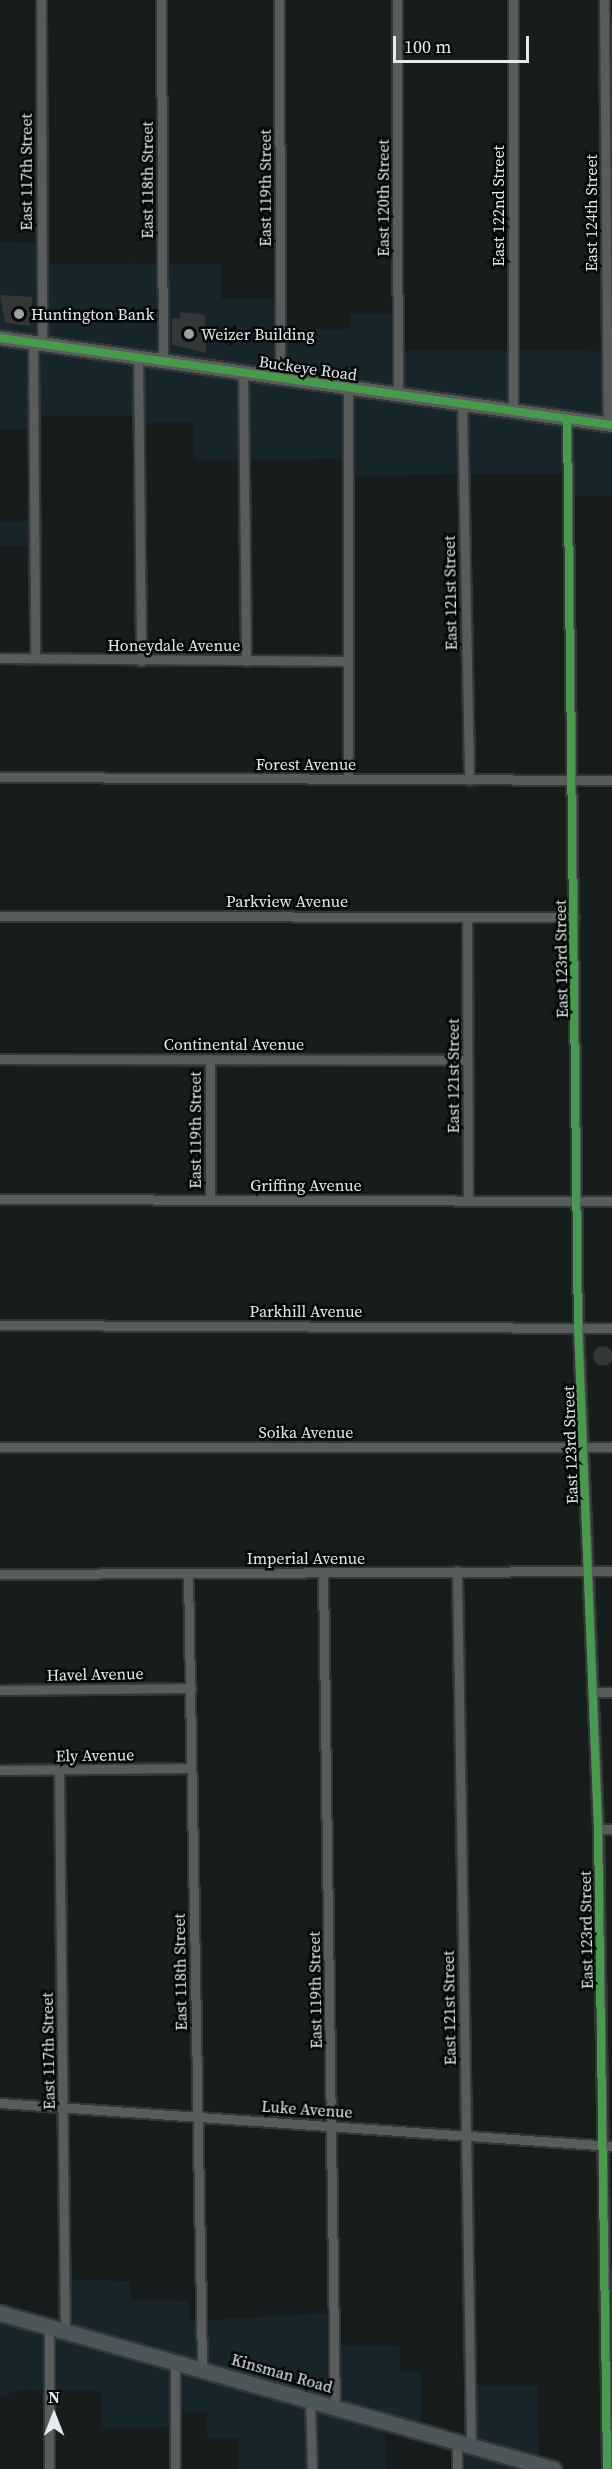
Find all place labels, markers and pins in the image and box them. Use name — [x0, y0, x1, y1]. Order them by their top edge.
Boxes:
place label: Huntington Bank — [31, 304, 154, 324]
marker: Huntington Bank — [12, 307, 26, 321]
place label: Weizer Building — [201, 324, 315, 344]
marker: Weizer Building — [182, 327, 196, 341]

